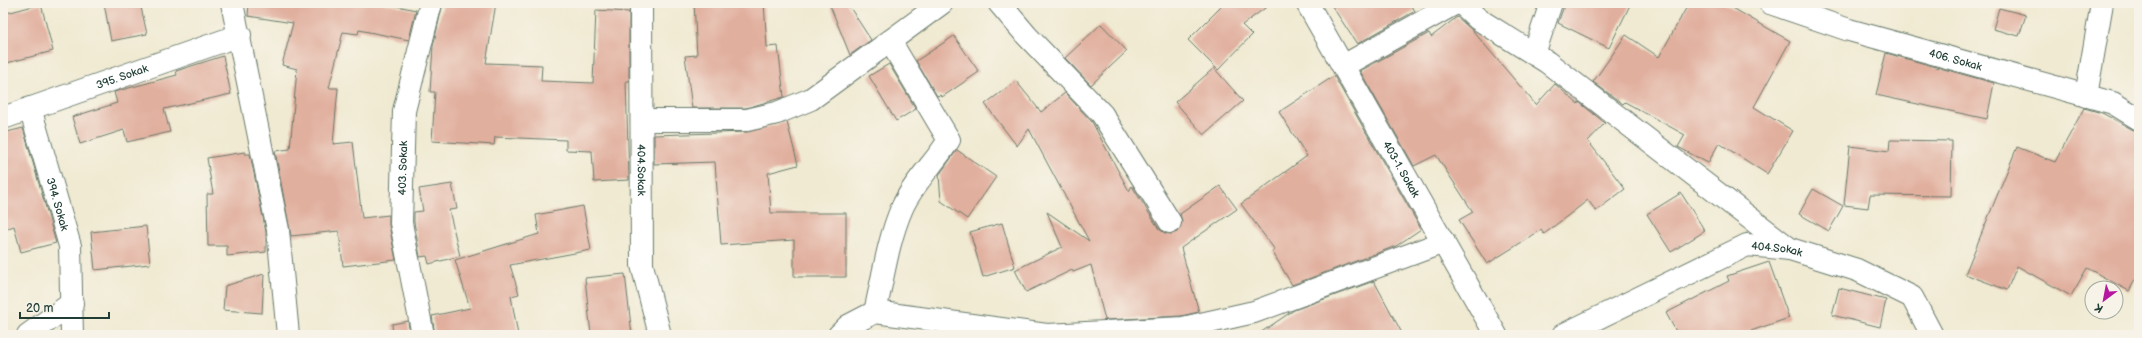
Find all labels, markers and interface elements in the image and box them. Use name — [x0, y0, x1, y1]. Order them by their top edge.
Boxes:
street label: 406. Sokak — [1927, 46, 1984, 74]
street label: 395. Sokak — [94, 62, 150, 92]
street label: 403-1. Sokak — [1380, 139, 1423, 200]
street label: 403. Sokak — [396, 140, 410, 196]
street label: 404.Sokak — [635, 144, 648, 197]
street label: 394. Sokak — [44, 176, 71, 233]
street label: 404.Sokak — [1751, 239, 1805, 260]
north arrow — [2084, 280, 2124, 320]
scale bar — [20, 294, 109, 320]
text: K — [2092, 300, 2106, 316]
text: 20 m — [26, 301, 53, 316]

